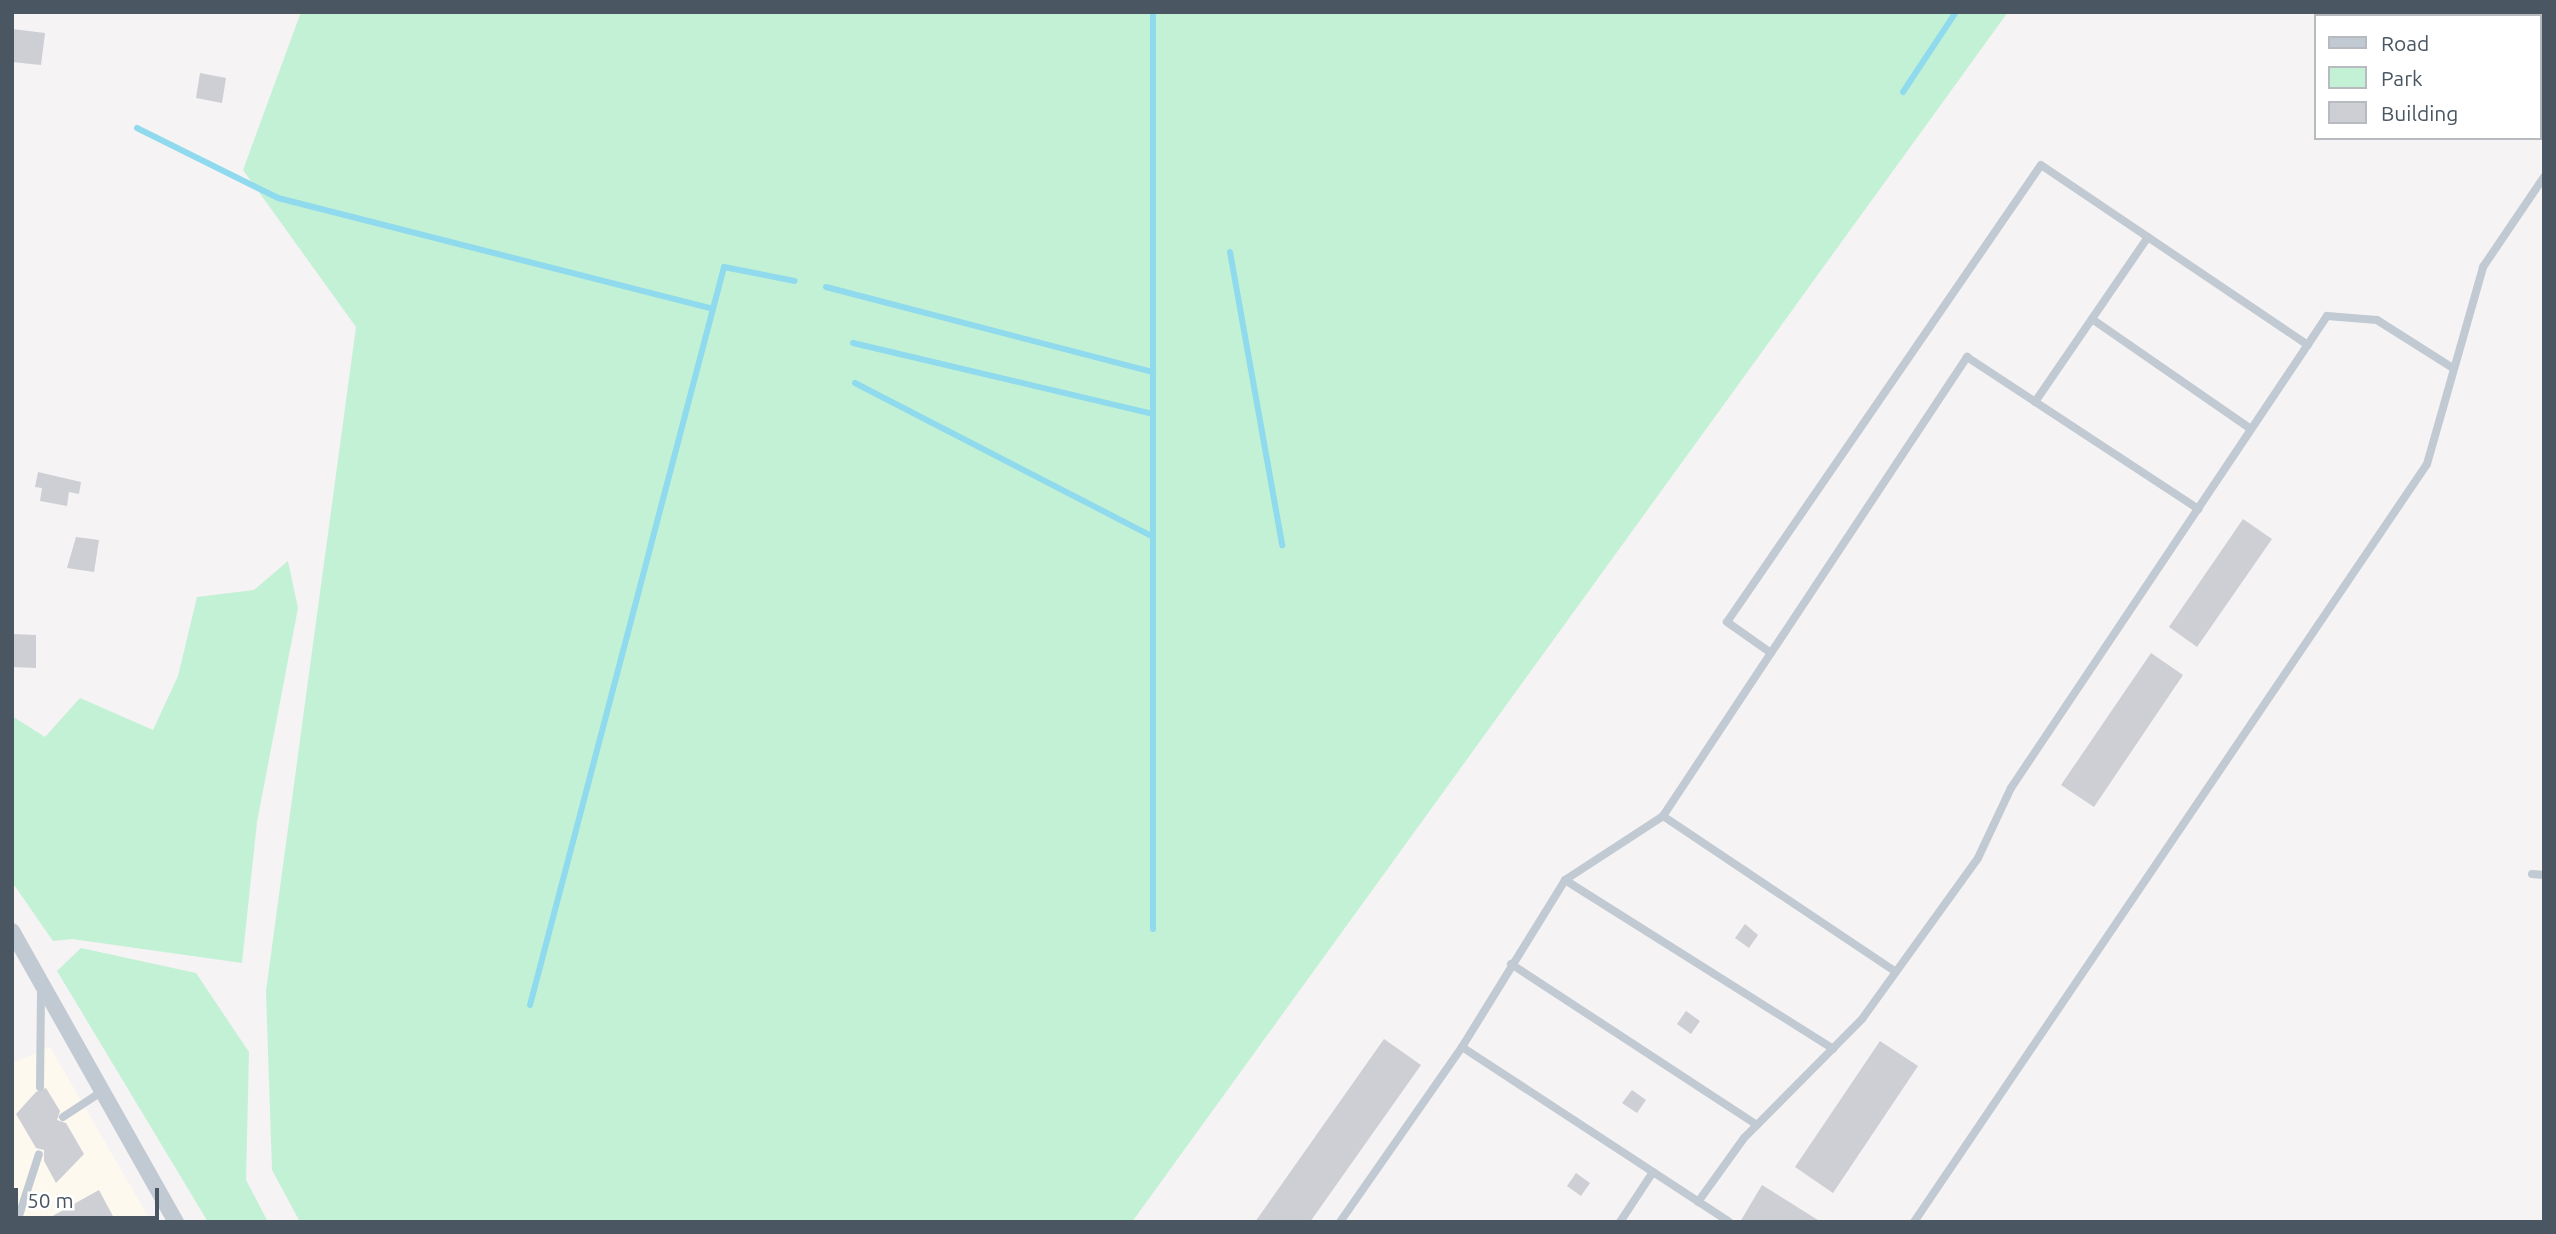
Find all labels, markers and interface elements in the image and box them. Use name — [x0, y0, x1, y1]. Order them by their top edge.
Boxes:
legend — [2314, 14, 2542, 140]
text: Road — [2381, 31, 2429, 55]
text: Park — [2381, 66, 2423, 90]
text: Building — [2381, 101, 2458, 125]
scale bar — [18, 1174, 163, 1218]
text: 50 m — [27, 1188, 74, 1212]

